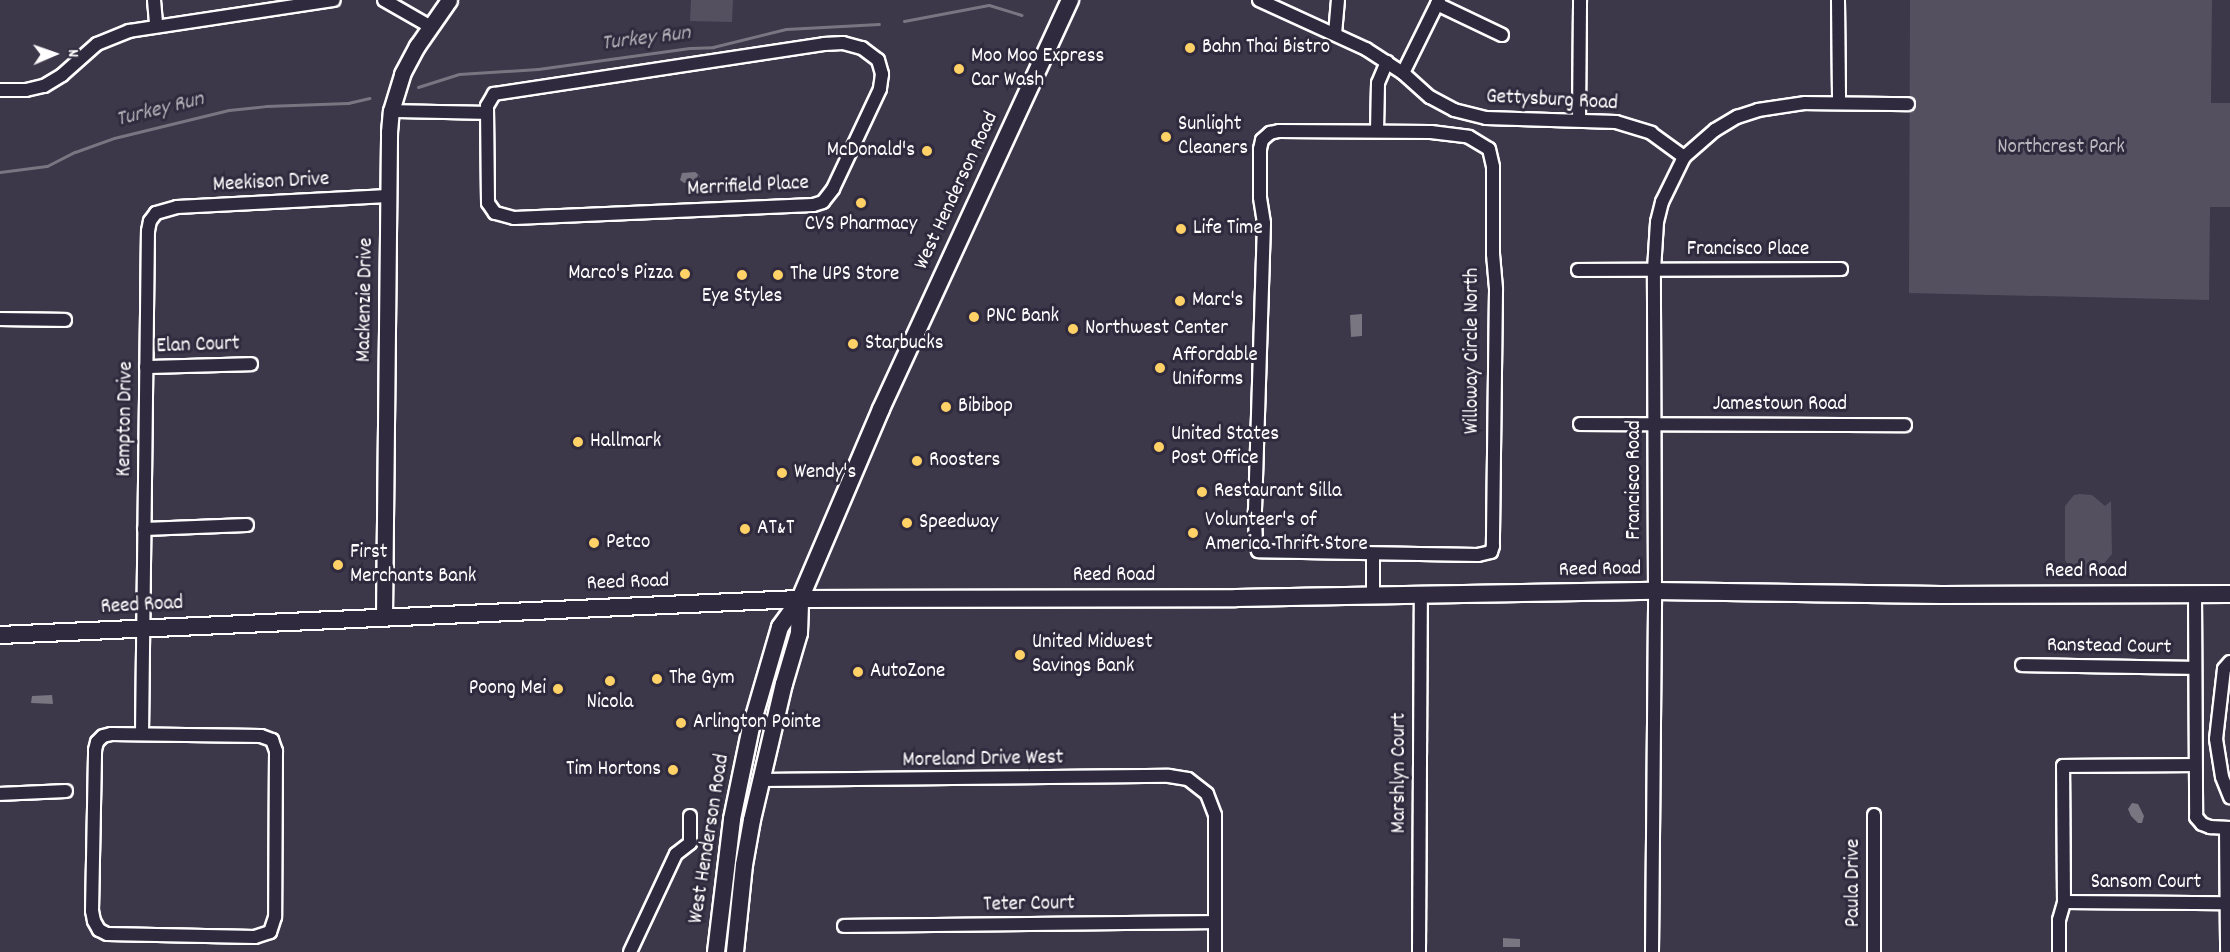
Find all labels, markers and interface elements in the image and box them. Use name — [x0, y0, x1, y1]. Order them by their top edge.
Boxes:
water label: Turkey Run — [600, 20, 692, 58]
north arrow — [24, 24, 84, 84]
place label: Bahn Thai Bistro — [1202, 35, 1330, 61]
marker: Bahn Thai Bistro — [1183, 41, 1197, 55]
place label: Moo Moo Express Car Wash — [971, 44, 1104, 94]
text: N — [61, 49, 84, 58]
marker: Moo Moo Express Car Wash — [952, 62, 966, 76]
street label: Gettysburg Road — [1485, 85, 1619, 117]
water label: Turkey Run — [113, 86, 207, 134]
street label: West Henderson Road — [909, 108, 1005, 274]
place label: Sunlight Cleaners — [1178, 112, 1248, 162]
marker: Sunlight Cleaners — [1159, 130, 1173, 144]
park label: Northcrest Park — [1997, 135, 2125, 161]
place label: McDonald's — [827, 138, 915, 164]
marker: McDonald's — [920, 144, 934, 158]
street label: Meekison Drive — [212, 167, 330, 199]
street label: Merrifield Place — [687, 171, 809, 203]
marker: CVS Pharmacy — [854, 196, 868, 210]
place label: CVS Pharmacy — [805, 212, 917, 238]
place label: Life Time — [1193, 216, 1263, 242]
marker: Life Time — [1174, 222, 1188, 236]
street label: Francisco Place — [1687, 237, 1809, 263]
street label: Mackenzie Drive — [352, 238, 380, 362]
place label: Marco's Pizza — [568, 261, 673, 287]
place label: The UPS Store — [790, 262, 899, 288]
marker: Marco's Pizza — [678, 267, 692, 281]
marker: Eye Styles — [735, 268, 749, 282]
marker: The UPS Store — [771, 268, 785, 282]
street label: Willoway Circle North — [1460, 268, 1486, 434]
place label: Eye Styles — [702, 284, 782, 310]
place label: Marc's — [1192, 288, 1243, 314]
marker: Marc's — [1173, 294, 1187, 308]
place label: PNC Bank — [986, 304, 1059, 330]
marker: PNC Bank — [967, 310, 981, 324]
place label: Northwest Center — [1085, 316, 1228, 342]
marker: Northwest Center — [1066, 322, 1080, 336]
place label: Starbucks — [865, 331, 944, 357]
street label: Elan Court — [156, 332, 240, 360]
marker: Starbucks — [846, 337, 860, 351]
place label: Affordable Uniforms — [1172, 343, 1258, 393]
street label: Kempton Drive — [112, 361, 140, 477]
marker: Affordable Uniforms — [1153, 361, 1167, 375]
street label: Jamestown Road — [1713, 392, 1847, 418]
place label: Bibibop — [958, 394, 1013, 420]
marker: Bibibop — [939, 400, 953, 414]
street label: Francisco Road — [1622, 420, 1648, 540]
place label: United States Post Office — [1171, 422, 1279, 472]
place label: Hallmark — [590, 429, 661, 455]
marker: Hallmark — [571, 435, 585, 449]
marker: United States Post Office — [1152, 440, 1166, 454]
place label: Roosters — [929, 448, 1000, 474]
marker: Roosters — [910, 454, 924, 468]
place label: Wendy's — [794, 460, 856, 486]
marker: Wendy's — [775, 466, 789, 480]
place label: Restaurant Silla — [1214, 479, 1342, 505]
marker: Restaurant Silla — [1195, 485, 1209, 499]
place label: Volunteer's of America Thrift Store — [1205, 508, 1368, 558]
place label: Speedway — [919, 510, 998, 536]
place label: AT&T — [757, 516, 795, 542]
marker: Speedway — [900, 516, 914, 530]
marker: AT&T — [738, 522, 752, 536]
marker: Volunteer's of America Thrift Store — [1186, 526, 1200, 540]
place label: Petco — [606, 530, 650, 556]
marker: Petco — [587, 536, 601, 550]
place label: First Merchants Bank — [350, 540, 476, 590]
street label: Reed Road — [1558, 557, 1642, 583]
marker: First Merchants Bank — [331, 558, 345, 572]
street label: Reed Road — [2045, 559, 2127, 585]
street label: Reed Road — [1073, 563, 1155, 589]
street label: Reed Road — [586, 569, 670, 597]
street label: Reed Road — [100, 591, 184, 621]
place label: United Midwest Savings Bank — [1032, 630, 1153, 680]
street label: Ranstead Court — [2047, 633, 2171, 661]
marker: United Midwest Savings Bank — [1013, 648, 1027, 662]
place label: AutoZone — [870, 659, 945, 685]
marker: AutoZone — [851, 665, 865, 679]
place label: The Gym — [669, 666, 735, 692]
marker: The Gym — [650, 672, 664, 686]
marker: Nicola — [603, 674, 617, 688]
place label: Poong Mei — [469, 676, 546, 702]
marker: Poong Mei — [551, 682, 565, 696]
place label: Nicola — [587, 690, 633, 716]
place label: Arlington Pointe — [693, 710, 821, 736]
street label: Marshlyn Court — [1387, 713, 1413, 833]
marker: Arlington Pointe — [674, 716, 688, 730]
street label: Moreland Drive West — [902, 746, 1064, 774]
street label: West Henderson Road — [684, 752, 736, 926]
place label: Tim Hortons — [566, 757, 661, 783]
marker: Tim Hortons — [666, 763, 680, 777]
street label: Paula Drive — [1841, 839, 1867, 927]
street label: Sansom Court — [2091, 870, 2201, 896]
street label: Teter Court — [983, 892, 1075, 918]

